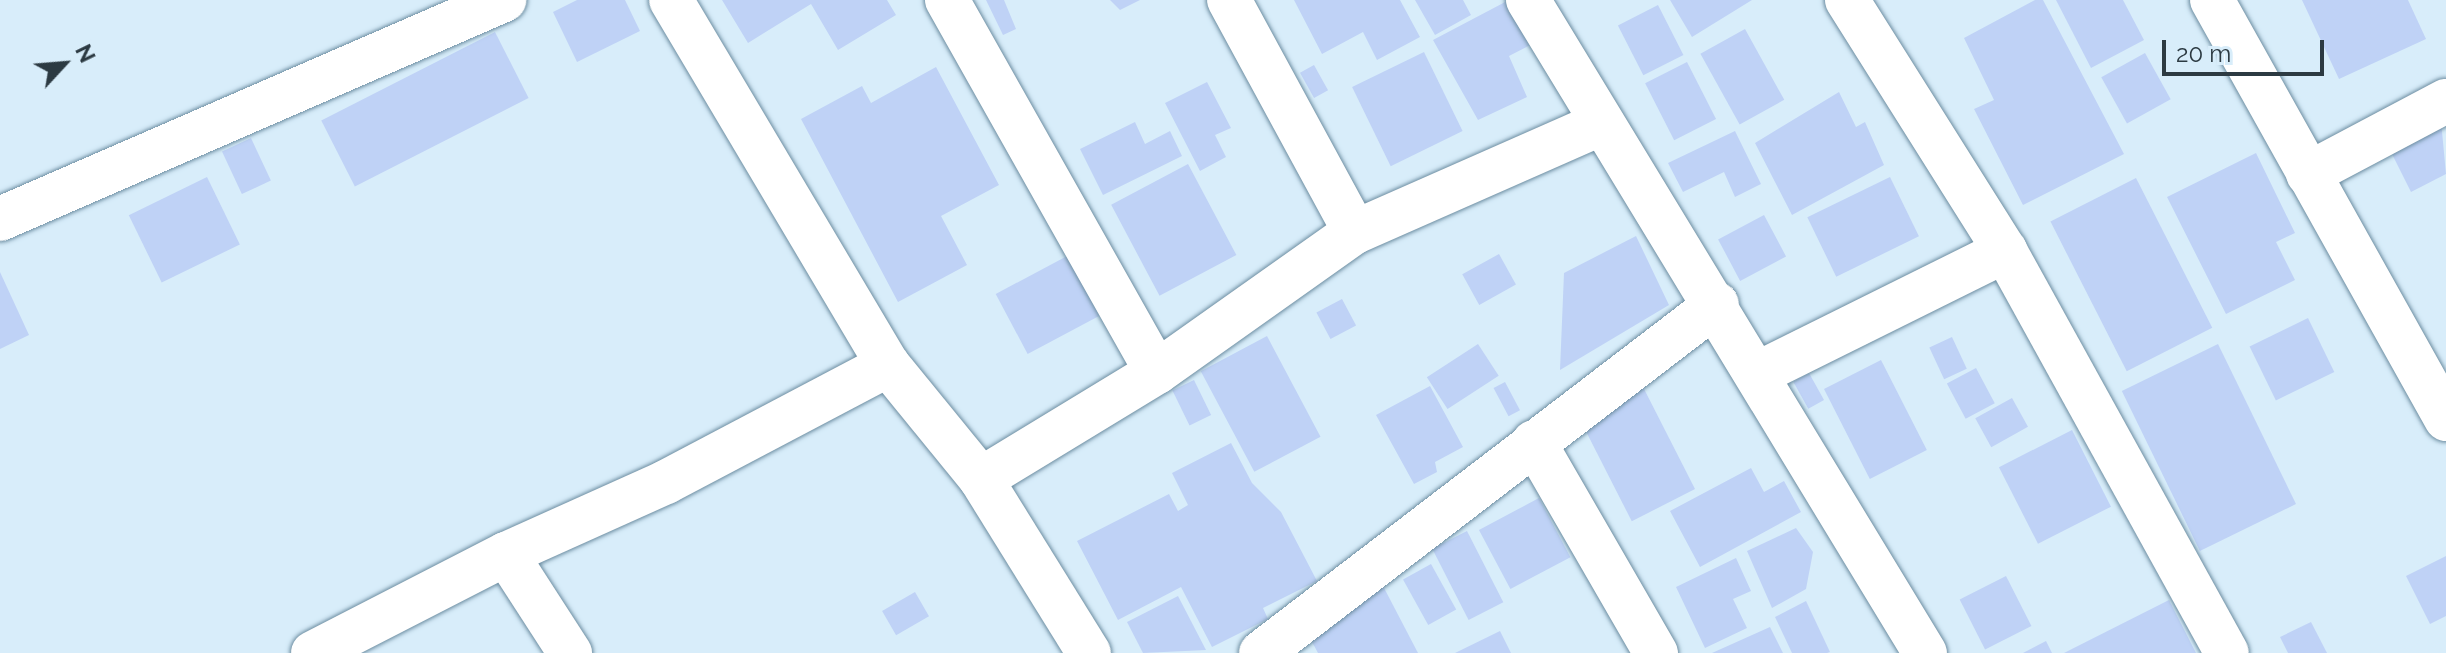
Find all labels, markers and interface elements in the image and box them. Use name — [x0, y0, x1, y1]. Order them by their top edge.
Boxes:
north arrow — [24, 24, 104, 104]
scale bar — [2166, 24, 2328, 74]
text: 20 m — [2176, 39, 2231, 68]
text: N — [70, 40, 101, 67]

